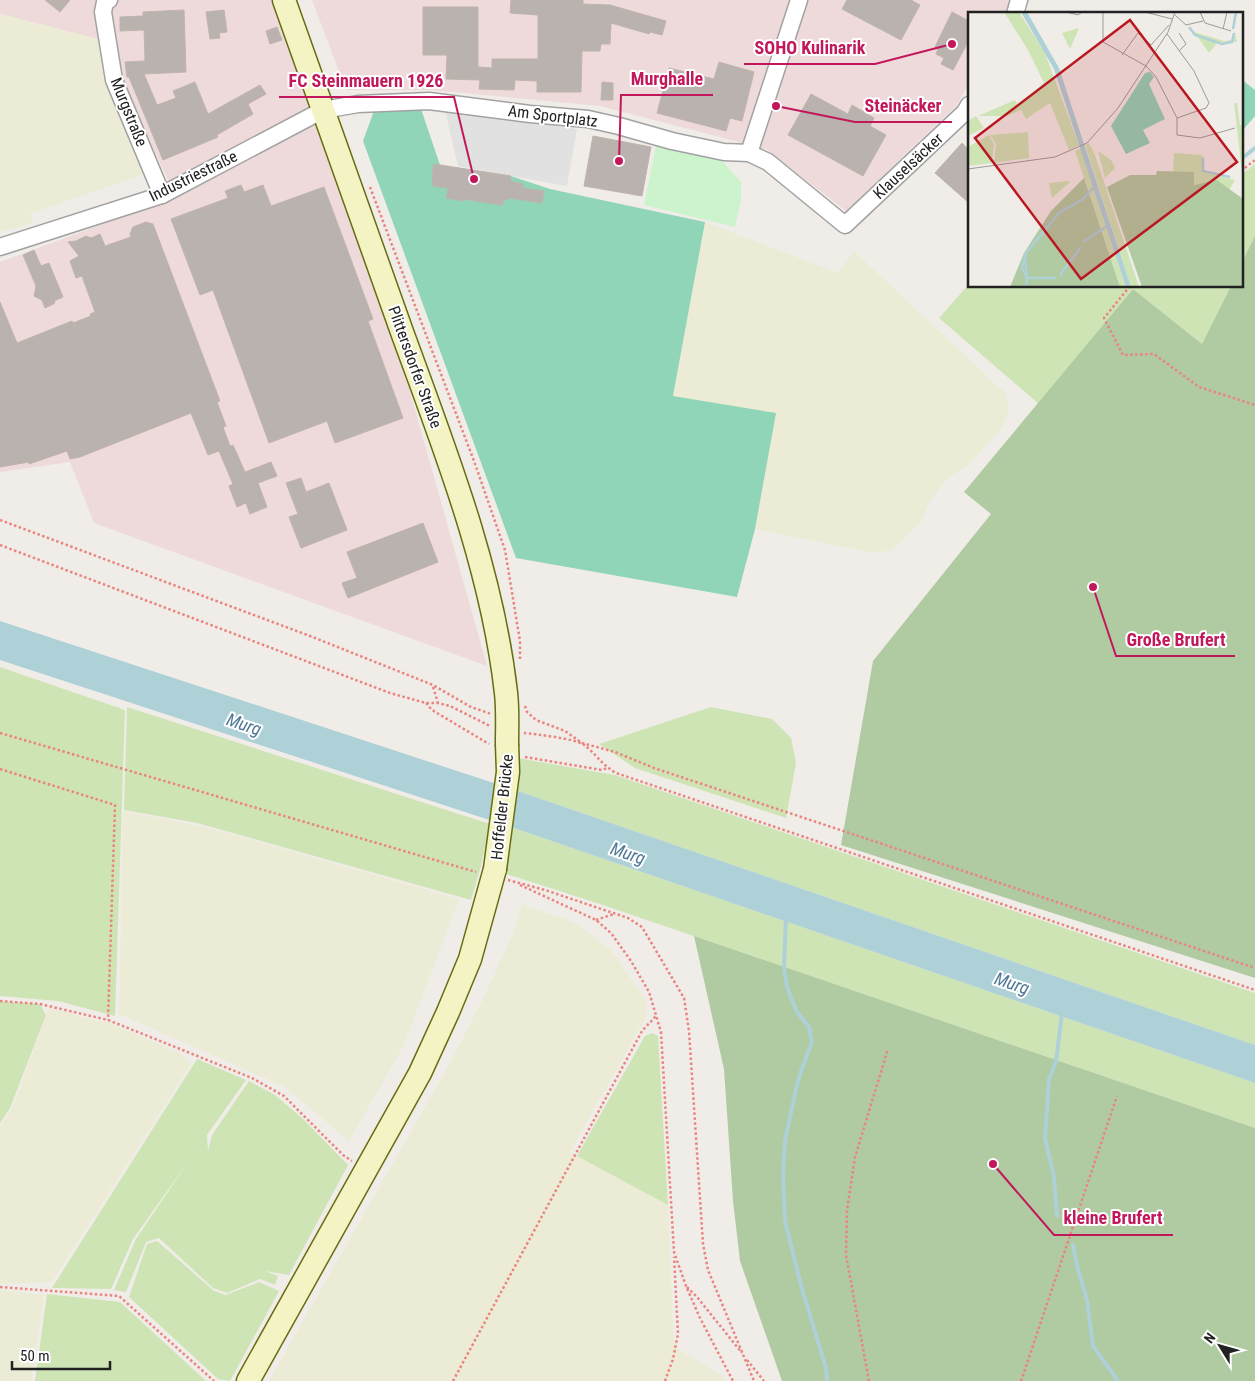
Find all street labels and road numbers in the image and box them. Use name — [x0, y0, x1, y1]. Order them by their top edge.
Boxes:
street label: Murgstraße — [107, 75, 151, 149]
street label: Am Sportplatz — [507, 101, 599, 131]
street label: Klauselsäcker — [869, 129, 947, 203]
street label: Industriestraße — [146, 147, 240, 205]
street label: Plittersdorfer Straße — [384, 303, 446, 431]
street label: Hoffelder Brücke — [487, 753, 517, 861]

